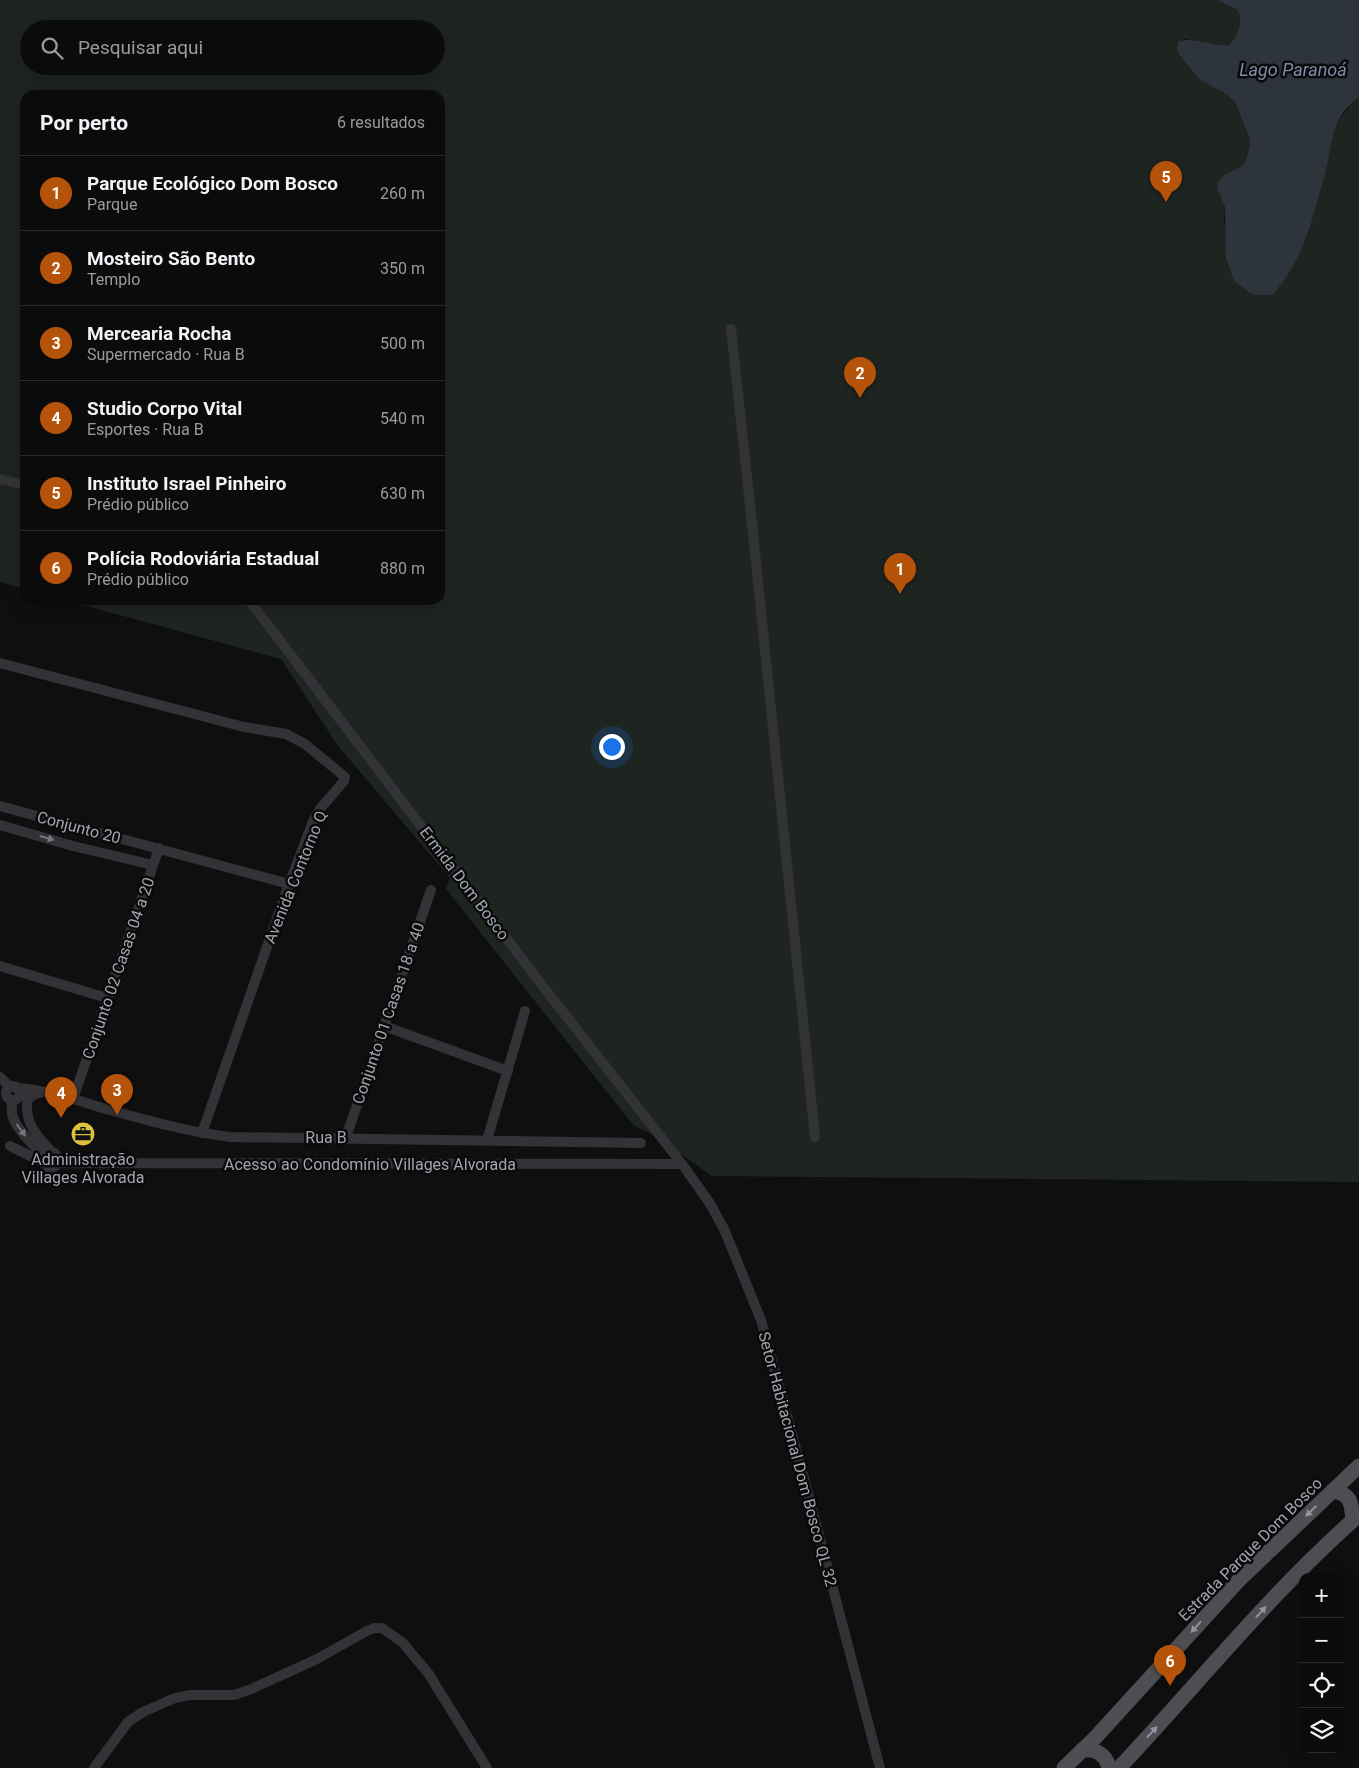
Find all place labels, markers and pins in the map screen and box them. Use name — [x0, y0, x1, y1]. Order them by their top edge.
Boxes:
pin: 5 — [1150, 161, 1182, 202]
pin: 2 — [844, 357, 876, 398]
pin: 1 — [884, 553, 916, 594]
pin: 3 — [101, 1074, 133, 1115]
pin: 4 — [45, 1077, 77, 1118]
office icon: Administração Villages Alvorada — [70, 1121, 96, 1147]
place label: Administração Villages Alvorada — [22, 1150, 144, 1187]
pin: 6 — [1154, 1645, 1186, 1686]

